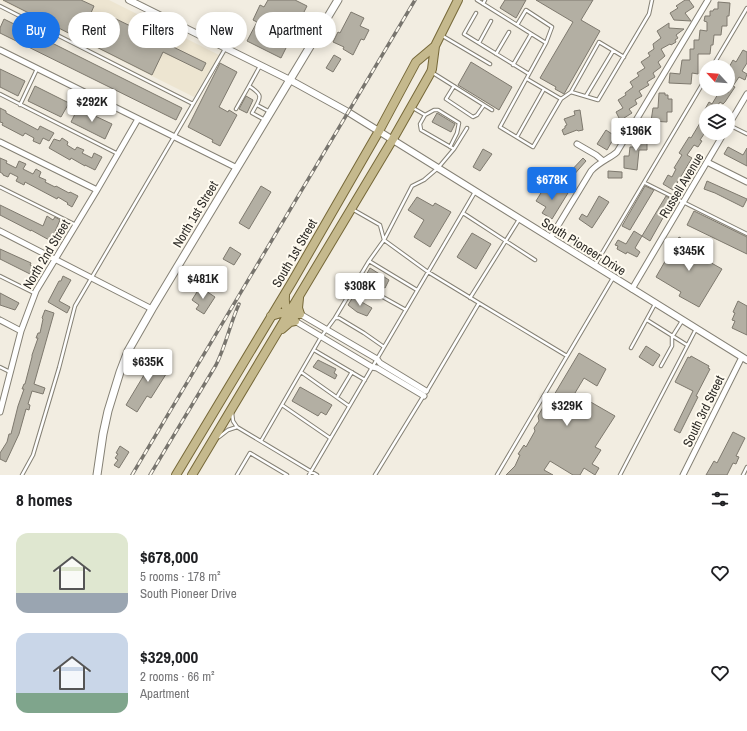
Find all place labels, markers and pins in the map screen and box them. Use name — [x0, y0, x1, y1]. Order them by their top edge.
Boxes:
pin: $292K — [64, 89, 120, 123]
pin: $196K — [608, 118, 664, 152]
pin: $678K — [524, 167, 580, 201]
pin: $345K — [661, 238, 717, 272]
pin: $481K — [175, 266, 231, 300]
pin: $308K — [332, 273, 388, 307]
pin: $635K — [120, 349, 176, 383]
pin: $329K — [539, 393, 595, 427]

